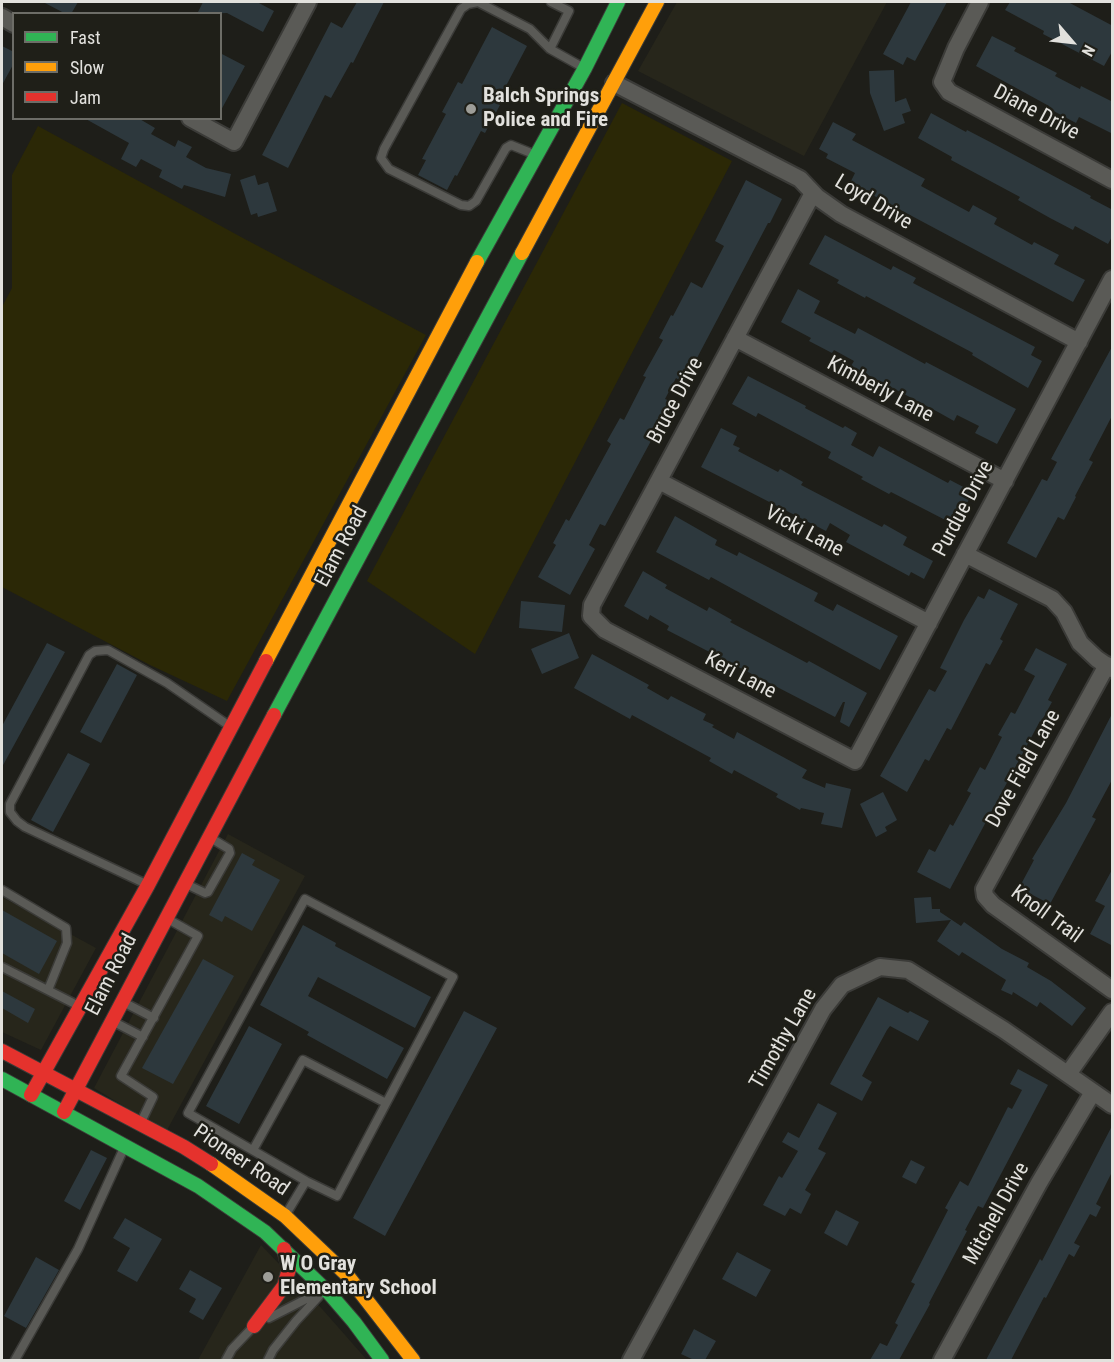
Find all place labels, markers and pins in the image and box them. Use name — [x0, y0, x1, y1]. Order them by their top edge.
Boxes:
place label: Balch Springs Police and Fire — [483, 84, 608, 134]
marker: Balch Springs Police and Fire — [464, 102, 478, 116]
place label: W O Gray Elementary School — [280, 1252, 437, 1302]
marker: W O Gray Elementary School — [261, 1270, 275, 1284]

